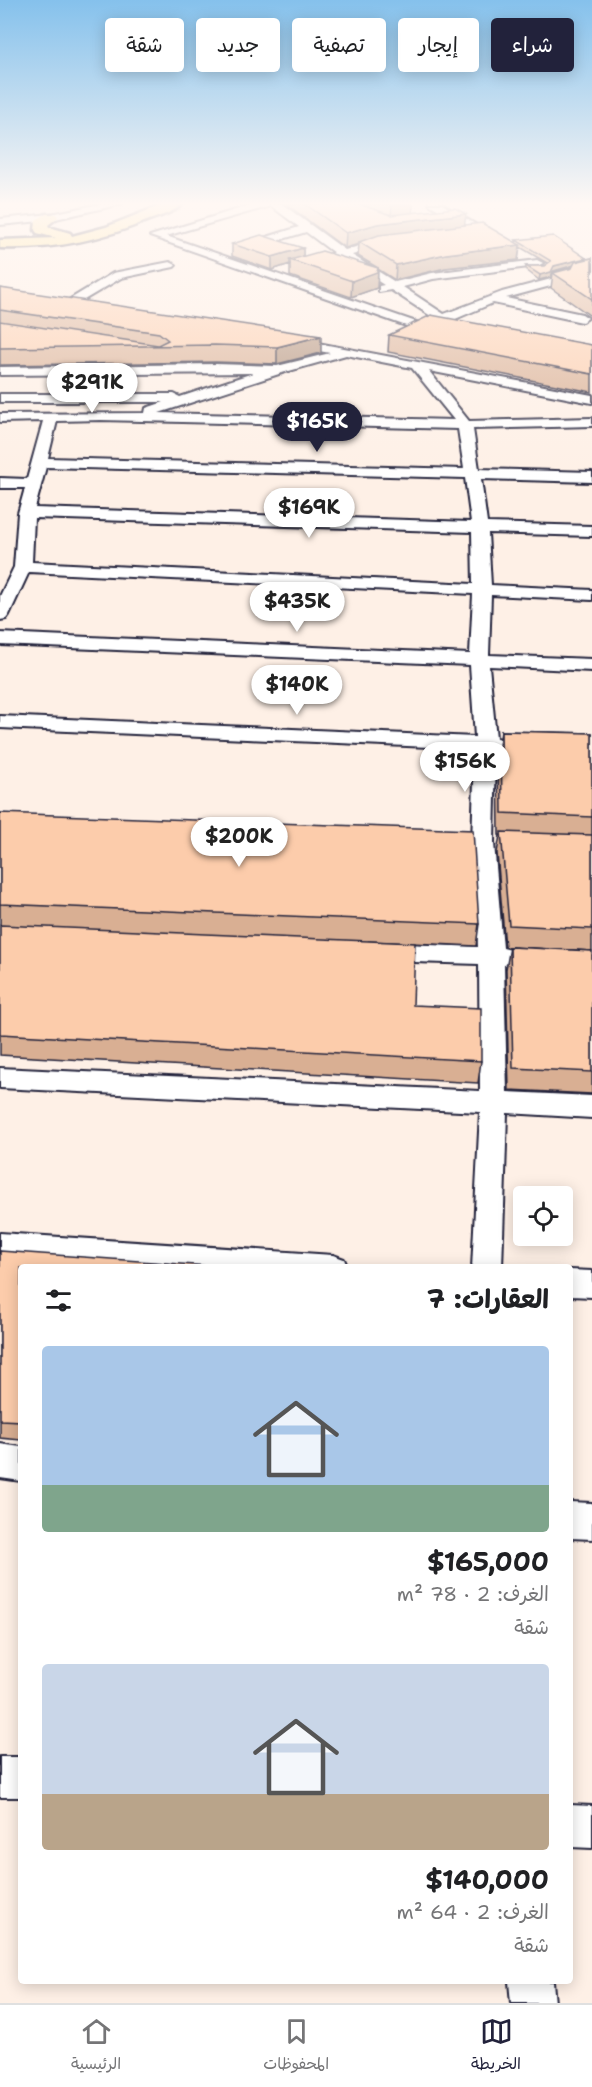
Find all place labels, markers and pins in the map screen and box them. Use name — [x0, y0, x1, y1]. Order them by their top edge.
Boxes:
pin: $291K — [50, 363, 134, 414]
pin: $165K — [275, 402, 359, 453]
pin: $169K — [267, 488, 351, 539]
pin: $435K — [255, 582, 339, 633]
pin: $140K — [255, 665, 339, 716]
pin: $156K — [423, 742, 507, 793]
pin: $200K — [197, 817, 281, 868]

